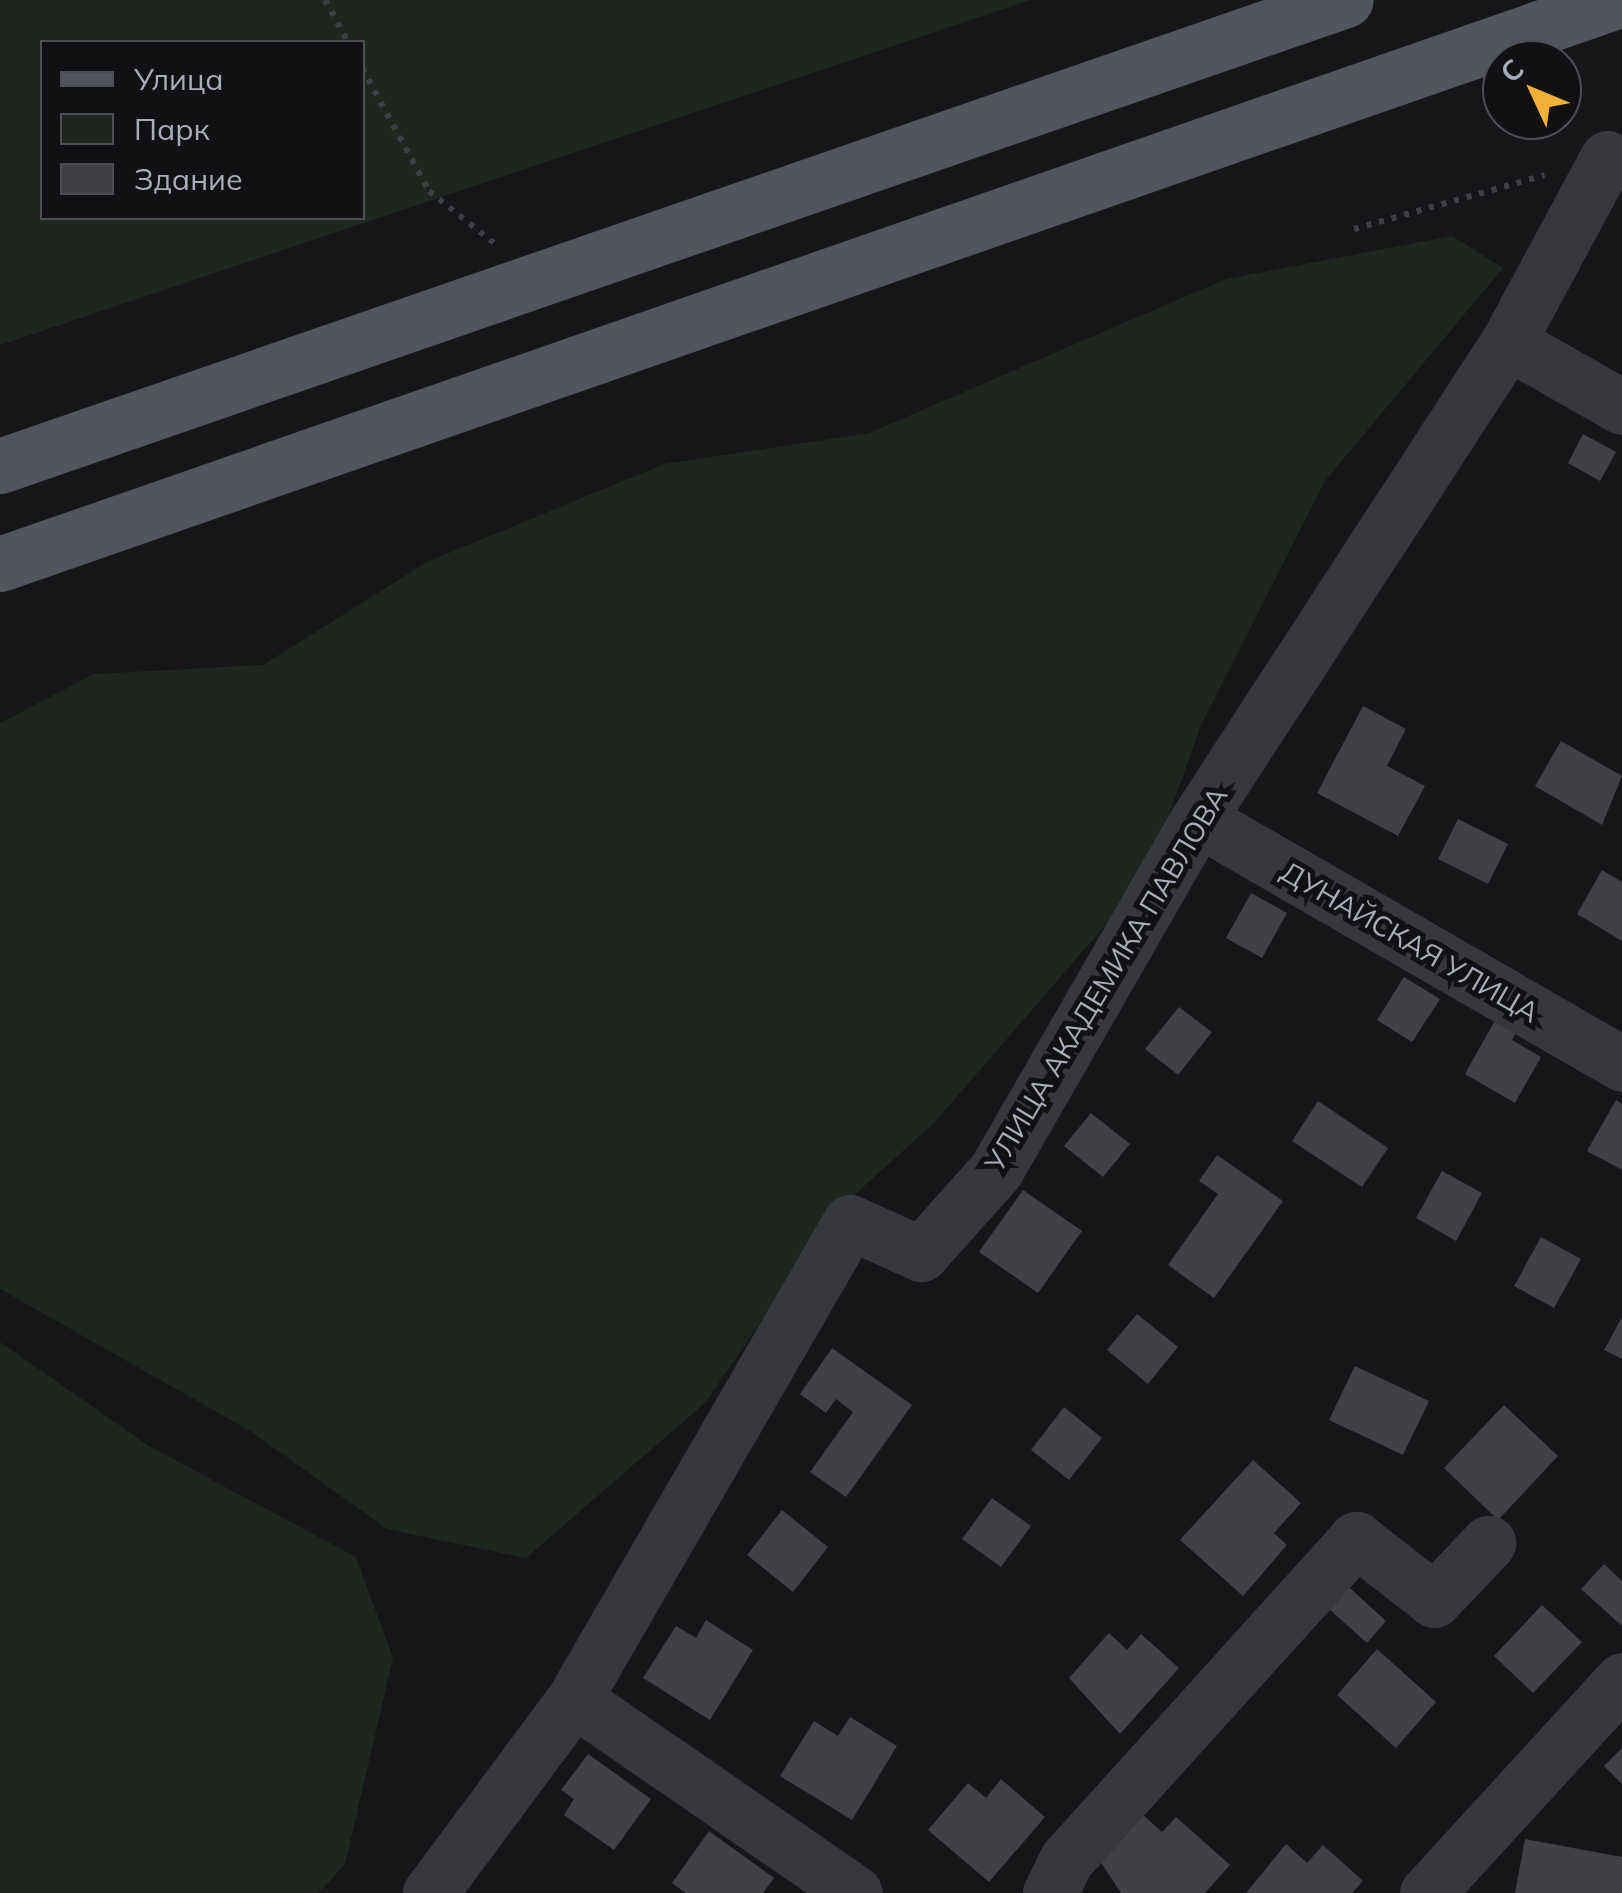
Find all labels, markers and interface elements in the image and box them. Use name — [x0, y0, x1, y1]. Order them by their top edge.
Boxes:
legend — [40, 40, 365, 220]
north arrow — [1482, 40, 1582, 140]
text: С — [1492, 51, 1531, 89]
text: Улица — [134, 60, 224, 98]
text: Парк — [134, 110, 210, 148]
text: Здание — [134, 160, 243, 198]
street label: УЛИЦА АКАДЕМИКА ПАВЛОВА — [978, 780, 1234, 1178]
street label: ДУНАЙСКАЯ УЛИЦА — [1275, 854, 1545, 1030]

